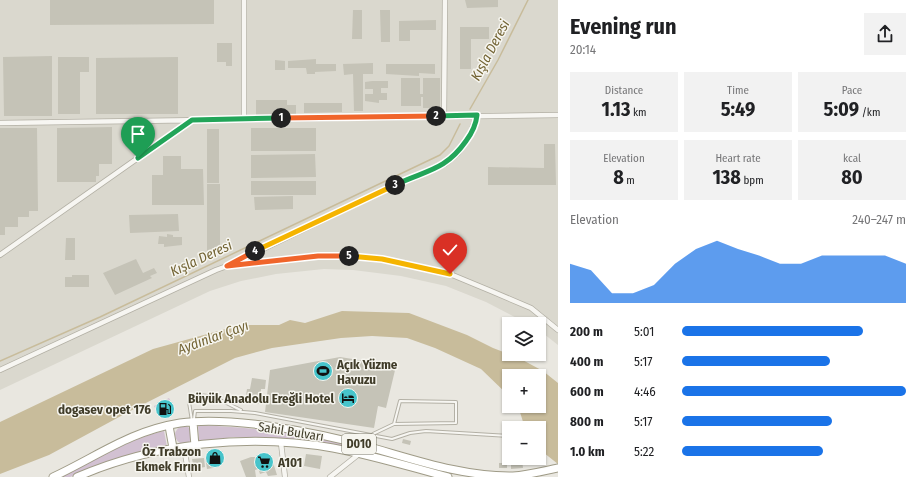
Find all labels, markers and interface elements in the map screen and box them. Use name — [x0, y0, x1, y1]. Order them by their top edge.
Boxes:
text: Evening run — [570, 13, 677, 40]
button: share — [864, 13, 906, 55]
water label: Kışla Deresi — [467, 17, 514, 84]
text: 20:14 — [570, 42, 596, 57]
text: Distance — [605, 84, 643, 97]
text: Time — [727, 84, 749, 97]
text: Pace — [842, 84, 862, 97]
text: 1.13 — [601, 97, 630, 121]
text: 5:49 — [721, 97, 755, 121]
text: 5:09 — [824, 97, 859, 121]
pin: 2 — [426, 106, 446, 126]
text: km — [630, 106, 647, 119]
text: /km — [859, 106, 880, 119]
pin: 1 — [271, 108, 291, 128]
text: 2 — [433, 109, 439, 122]
text: 1 — [279, 111, 283, 124]
pin — [121, 117, 155, 158]
icon: arrive — [127, 123, 149, 145]
text: Elevation — [603, 152, 645, 165]
text: Heart rate — [715, 152, 761, 165]
text: kcal — [843, 152, 861, 165]
text: 8 — [613, 165, 624, 189]
text: 138 — [712, 165, 741, 189]
text: 80 — [841, 165, 863, 189]
text: m — [624, 174, 635, 187]
text: bpm — [741, 174, 764, 187]
pin: 3 — [385, 175, 405, 195]
text: 3 — [392, 178, 398, 191]
text: Elevation — [570, 212, 619, 227]
text: 240–247 m — [852, 212, 906, 227]
pin — [433, 233, 467, 274]
water label: Kışla Deresi — [168, 237, 235, 280]
icon: check — [439, 239, 461, 261]
pin: 4 — [245, 241, 265, 261]
text: 4 — [252, 244, 258, 257]
pin: 5 — [339, 246, 359, 266]
text: 5 — [346, 249, 352, 262]
water label: Aydınlar Çayı — [174, 317, 251, 359]
map controls — [502, 317, 546, 465]
button: layers — [502, 317, 546, 361]
text: 200 m — [570, 324, 603, 339]
text: 5:01 — [634, 324, 654, 339]
text: 400 m — [570, 354, 604, 369]
text: 5:17 — [634, 354, 653, 369]
place label: Açık Yüzme Havuzu — [336, 357, 398, 387]
sports icon: Açık Yüzme Havuzu — [312, 360, 334, 382]
button: + — [502, 369, 546, 413]
text: 600 m — [570, 384, 604, 399]
text: 4:46 — [634, 384, 656, 399]
hotel icon: Büyük Anadolu Ereğli Hotel — [337, 387, 359, 409]
place label: Büyük Anadolu Ereğli Hotel — [188, 391, 334, 406]
fuel station icon: dogasev opet 176 — [154, 398, 176, 420]
place label: dogasev opet 176 — [58, 402, 151, 417]
text: 800 m — [570, 414, 604, 429]
text: 5:17 — [634, 414, 653, 429]
street label: Sahil Bulvarı — [257, 419, 325, 444]
button: − — [502, 421, 546, 465]
road number: D010 — [342, 434, 376, 454]
place label: Öz Trabzon Ekmek Fırını — [135, 444, 201, 474]
text: 1.0 km — [570, 444, 605, 459]
text: 5:22 — [634, 444, 654, 459]
shop icon: Öz Trabzon Ekmek Fırını — [204, 447, 226, 469]
supermarket icon: A101 — [253, 451, 275, 473]
place label: A101 — [277, 455, 302, 470]

